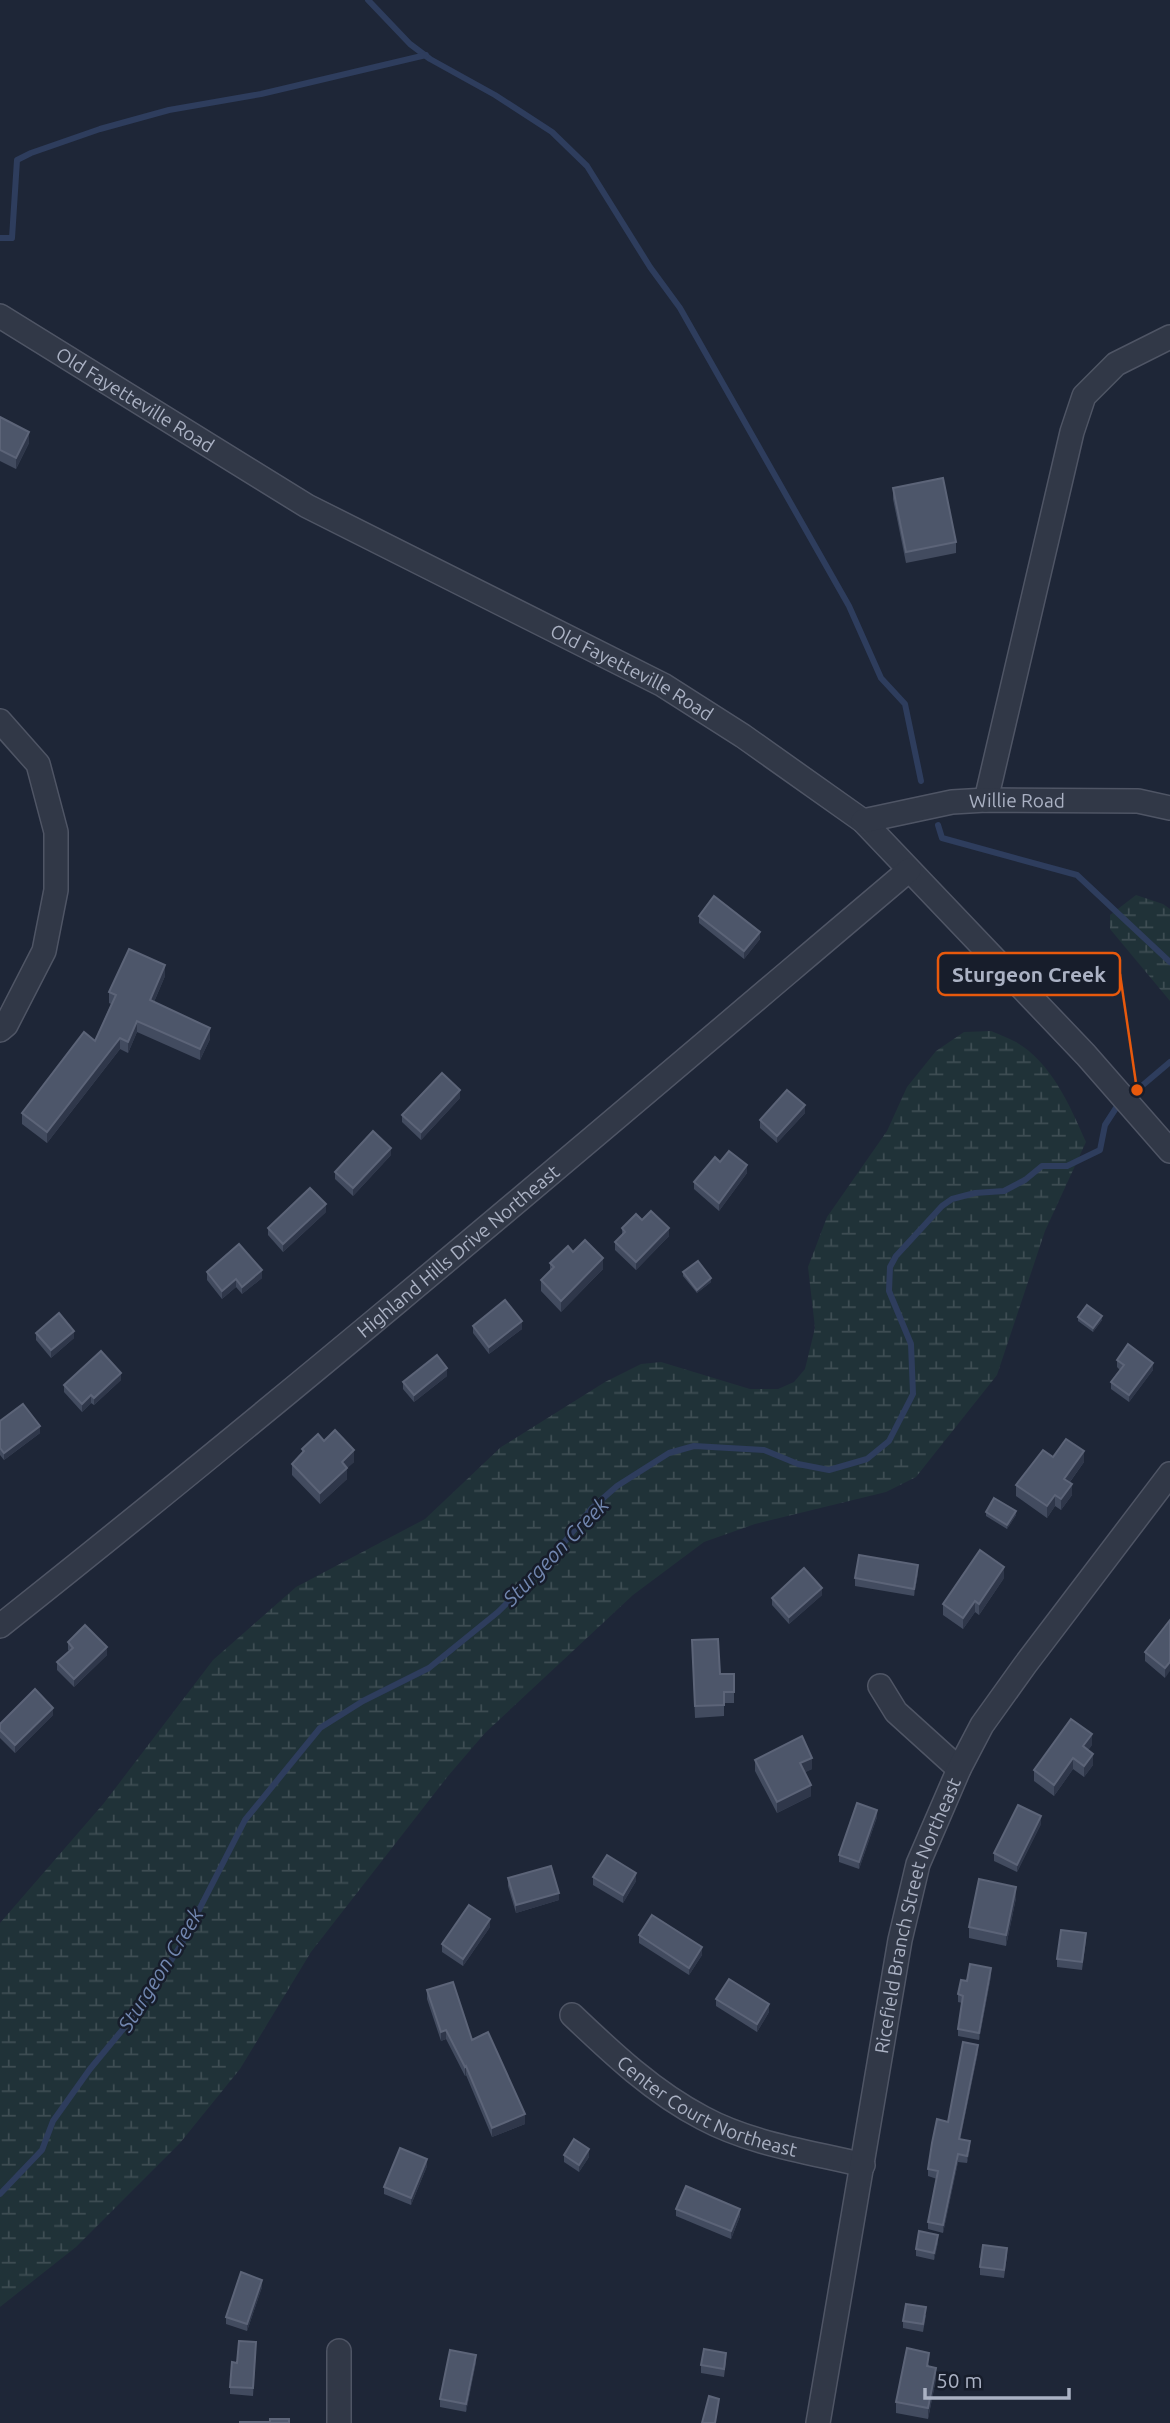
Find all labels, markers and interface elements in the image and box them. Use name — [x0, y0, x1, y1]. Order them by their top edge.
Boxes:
street label: Old Fayetteville Road — [52, 342, 218, 457]
street label: Old Fayetteville Road — [547, 619, 717, 725]
street label: Willie Road — [968, 789, 1065, 812]
callout: Sturgeon Creek — [938, 953, 1120, 995]
text: Sturgeon Creek — [952, 962, 1106, 986]
street label: Highland Hills Drive Northeast — [353, 1160, 564, 1342]
water label: Sturgeon Creek — [497, 1492, 613, 1611]
street label: Ricefield Branch Street Northeast — [870, 1774, 965, 2055]
water label: Sturgeon Creek — [112, 1903, 208, 2036]
street label: Center Court Northeast — [613, 2051, 800, 2161]
scale bar — [925, 2356, 1068, 2400]
text: 50 m — [936, 2368, 983, 2392]

